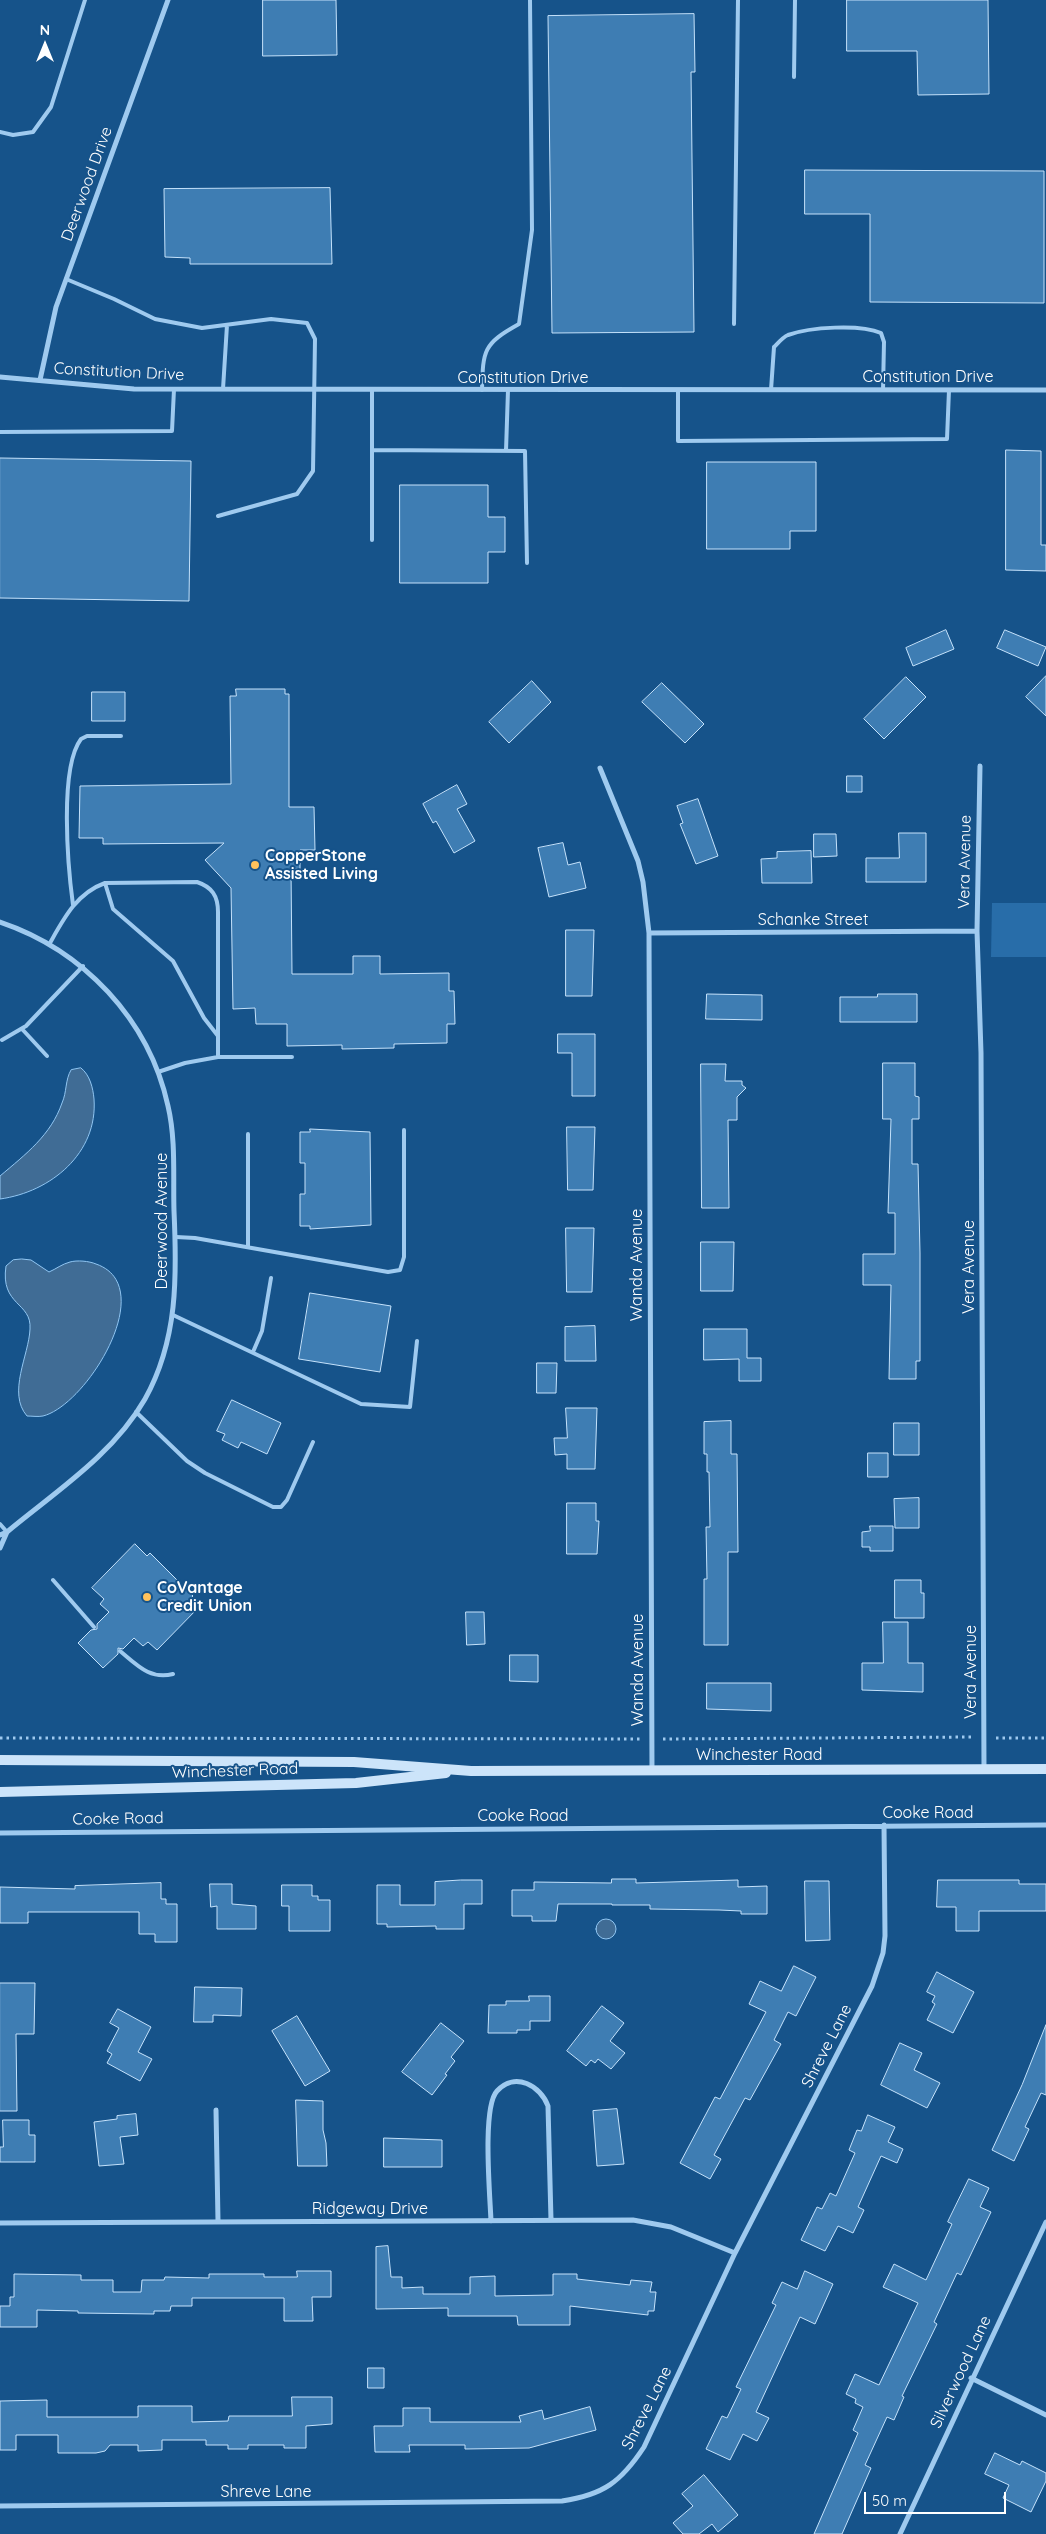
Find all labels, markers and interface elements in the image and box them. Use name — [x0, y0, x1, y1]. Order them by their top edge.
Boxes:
north arrow — [20, 20, 70, 70]
text: N — [40, 21, 50, 39]
street label: Deerwood Drive — [57, 124, 117, 244]
street label: Constitution Drive — [53, 359, 185, 385]
street label: Constitution Drive — [863, 367, 993, 387]
street label: Constitution Drive — [458, 368, 588, 388]
street label: Vera Avenue — [955, 815, 975, 909]
place label: CopperStone Assisted Living — [265, 846, 378, 884]
marker: CopperStone Assisted Living — [249, 859, 261, 871]
street label: Schanke Street — [758, 910, 868, 930]
street label: Deerwood Avenue — [152, 1153, 172, 1289]
street label: Wanda Avenue — [627, 1209, 647, 1321]
street label: Vera Avenue — [959, 1220, 979, 1314]
place label: CoVantage Credit Union — [157, 1578, 252, 1616]
marker: CoVantage Credit Union — [141, 1591, 153, 1603]
street label: Wanda Avenue — [628, 1614, 648, 1726]
street label: Vera Avenue — [961, 1625, 981, 1719]
street label: Winchester Road — [696, 1745, 822, 1765]
street label: Winchester Road — [171, 1759, 299, 1783]
street label: Cooke Road — [882, 1803, 974, 1823]
street label: Cooke Road — [477, 1806, 569, 1826]
street label: Cooke Road — [72, 1809, 164, 1829]
street label: Shreve Lane — [798, 2001, 856, 2091]
street label: Ridgeway Drive — [312, 2199, 428, 2219]
street label: Silverwood Lane — [927, 2313, 995, 2431]
street label: Shreve Lane — [618, 2363, 676, 2453]
street label: Shreve Lane — [220, 2482, 312, 2502]
scale bar — [866, 2482, 1008, 2514]
text: 50 m — [872, 2491, 907, 2510]

